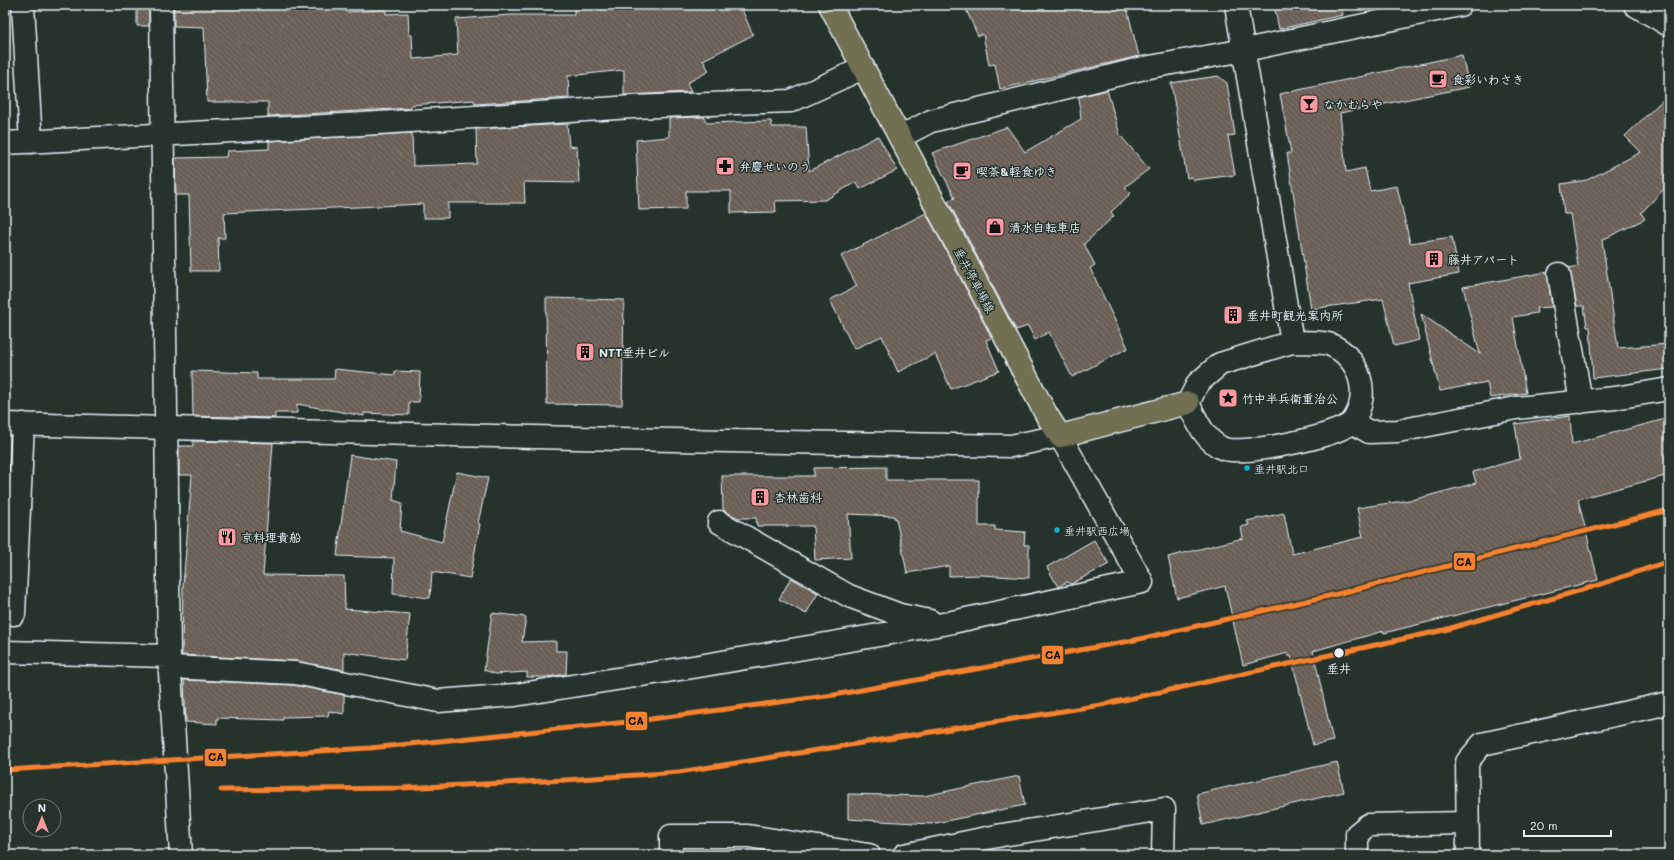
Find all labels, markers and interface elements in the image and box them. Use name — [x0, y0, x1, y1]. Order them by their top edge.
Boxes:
cafe icon: 食彩いわさき — [1427, 68, 1449, 90]
place label: 食彩いわさき — [1452, 71, 1524, 87]
bar icon: なかむらや — [1298, 93, 1320, 115]
place label: なかむらや — [1323, 96, 1383, 112]
pharmacy icon: 弁慶せいのう — [714, 155, 736, 177]
place label: 弁慶せいのう — [739, 158, 811, 174]
cafe icon: 喫茶&軽食ゆき — [951, 160, 973, 182]
place label: 喫茶&軽食ゆき — [976, 163, 1057, 179]
shop icon: 清水自転車店 — [984, 216, 1006, 238]
place label: 清水自転車店 — [1009, 219, 1081, 235]
street label: 垂井停車場線 — [951, 244, 999, 316]
building icon: 藤井アパート — [1423, 248, 1445, 270]
place label: 藤井アパート — [1448, 251, 1519, 267]
building icon: 垂井町観光案内所 — [1222, 304, 1244, 326]
place label: 垂井町観光案内所 — [1247, 307, 1344, 323]
building icon: NTT垂井ビル — [574, 341, 596, 363]
place label: NTT垂井ビル — [599, 344, 670, 360]
place icon: 竹中半兵衛重治公 — [1217, 387, 1239, 409]
place label: 竹中半兵衛重治公 — [1242, 390, 1338, 406]
place label: 垂井駅北口 — [1254, 461, 1309, 476]
marker: 垂井駅北口 — [1242, 463, 1252, 473]
building icon: 杏林歯科 — [749, 486, 771, 508]
place label: 杏林歯科 — [774, 489, 822, 505]
place label: 垂井駅西広場 — [1064, 523, 1130, 538]
marker: 垂井駅西広場 — [1052, 525, 1062, 535]
restaurant icon: 京料理貴船 — [216, 526, 238, 548]
place label: 京料理貴船 — [241, 529, 301, 545]
line badge: CA — [1453, 552, 1476, 571]
text: CA — [1456, 554, 1472, 569]
line badge: CA — [1041, 645, 1064, 665]
marker: 垂井 — [1332, 646, 1346, 660]
text: CA — [1045, 647, 1061, 662]
place label: 垂井 — [1327, 660, 1351, 676]
line badge: CA — [625, 711, 648, 731]
text: CA — [628, 713, 644, 728]
line badge: CA — [204, 748, 227, 767]
text: CA — [208, 749, 224, 764]
north arrow — [22, 798, 62, 838]
text: N — [38, 800, 46, 815]
scale bar — [1524, 812, 1611, 838]
text: 20 m — [1530, 817, 1558, 833]

